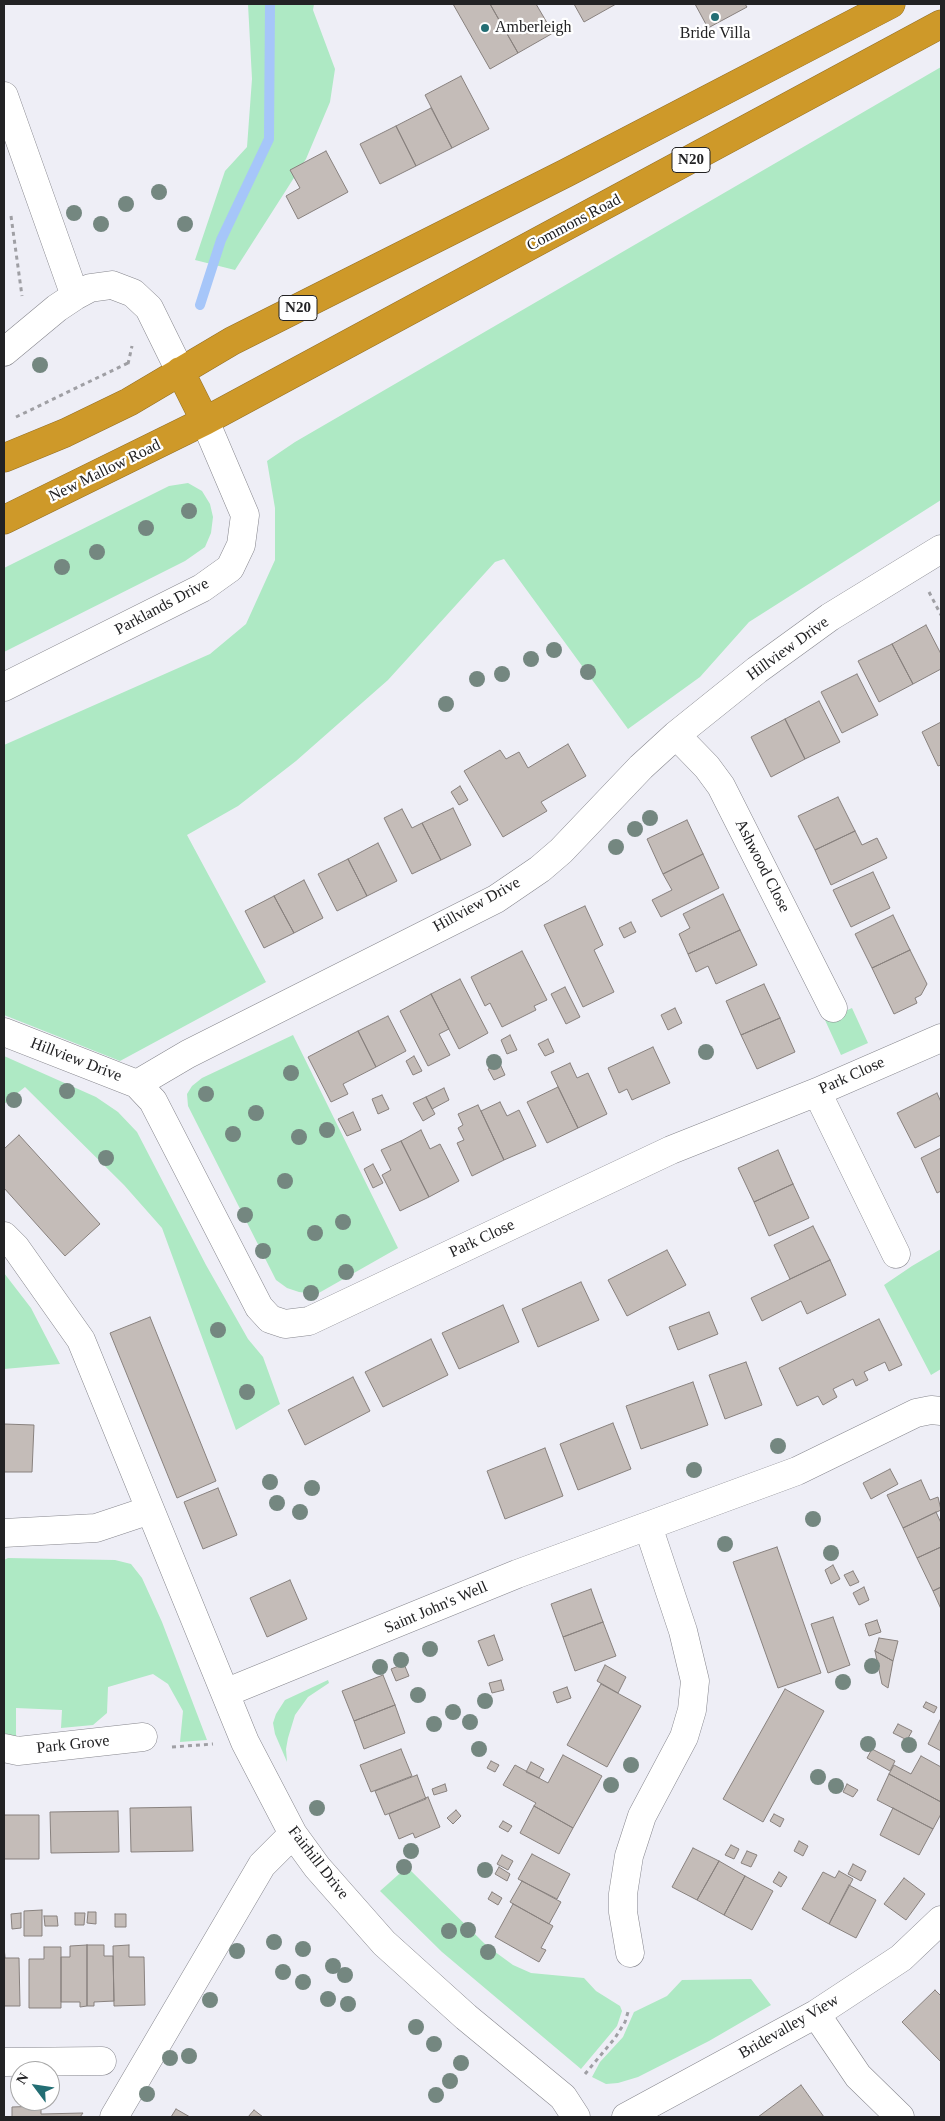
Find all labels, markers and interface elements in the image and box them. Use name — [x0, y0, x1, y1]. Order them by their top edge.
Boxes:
marker: Bride Villa — [709, 11, 721, 23]
place label: Amberleigh — [495, 18, 571, 38]
marker: Amberleigh — [479, 22, 491, 34]
place label: Bride Villa — [680, 24, 750, 44]
road number: N20 — [672, 148, 710, 172]
street label: Commons Road — [524, 190, 624, 256]
road number: N20 — [279, 296, 317, 320]
street label: New Mallow Road — [46, 436, 164, 506]
street label: Parklands Drive — [112, 574, 212, 640]
street label: Hillview Drive — [743, 613, 833, 685]
street label: Ashwood Close — [730, 816, 794, 916]
street label: Hillview Drive — [430, 873, 524, 937]
street label: Hillview Drive — [28, 1034, 124, 1086]
street label: Park Close — [816, 1053, 888, 1099]
street label: Park Close — [446, 1216, 518, 1262]
street label: Saint John's Well — [382, 1578, 490, 1638]
street label: Park Grove — [36, 1732, 110, 1758]
street label: Fairhill Drive — [283, 1823, 353, 1903]
street label: Bridevalley View — [736, 1991, 842, 2063]
north arrow — [10, 2061, 60, 2111]
text: N — [14, 2070, 32, 2087]

